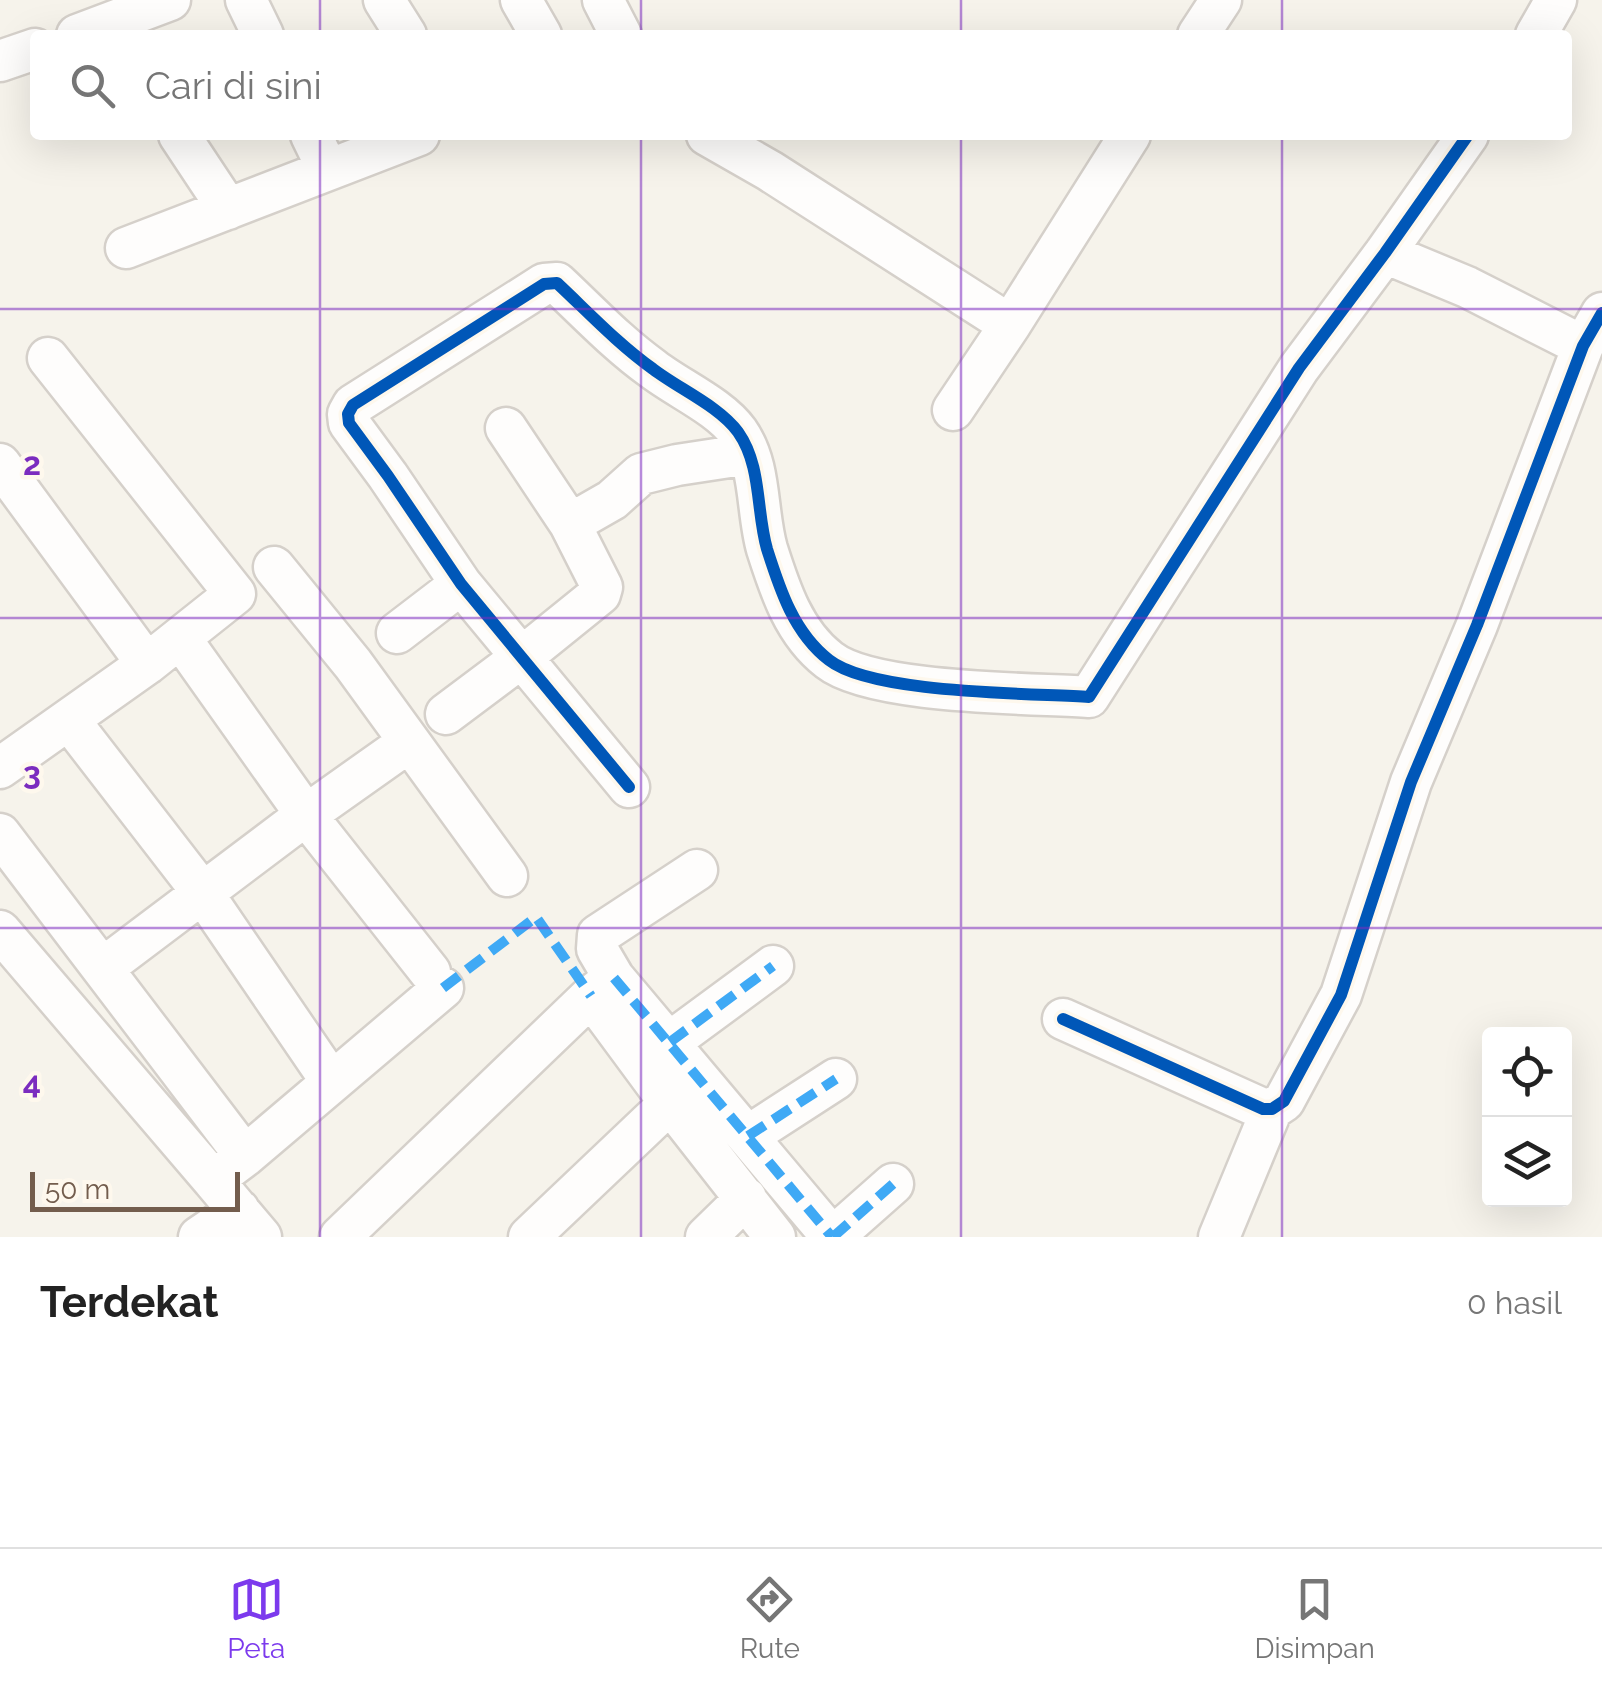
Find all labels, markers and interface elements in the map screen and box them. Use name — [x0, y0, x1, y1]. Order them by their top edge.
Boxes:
search box — [30, 30, 1572, 140]
icon: search — [65, 58, 120, 113]
text: Cari di sini — [145, 63, 322, 108]
text: 2 — [23, 445, 41, 482]
text: 3 — [23, 754, 41, 791]
map controls — [1482, 1027, 1572, 1207]
button: locate — [1482, 1027, 1572, 1117]
text: 4 — [23, 1064, 41, 1101]
button: layers — [1482, 1117, 1572, 1207]
scale bar — [30, 1167, 240, 1212]
text: 50 m — [45, 1173, 110, 1206]
text: Terdekat — [40, 1278, 219, 1327]
text: 0 hasil — [1467, 1284, 1562, 1321]
tab: Peta — [227, 1572, 285, 1665]
tab: Rute — [740, 1572, 800, 1665]
tab: Disimpan — [1254, 1572, 1375, 1665]

